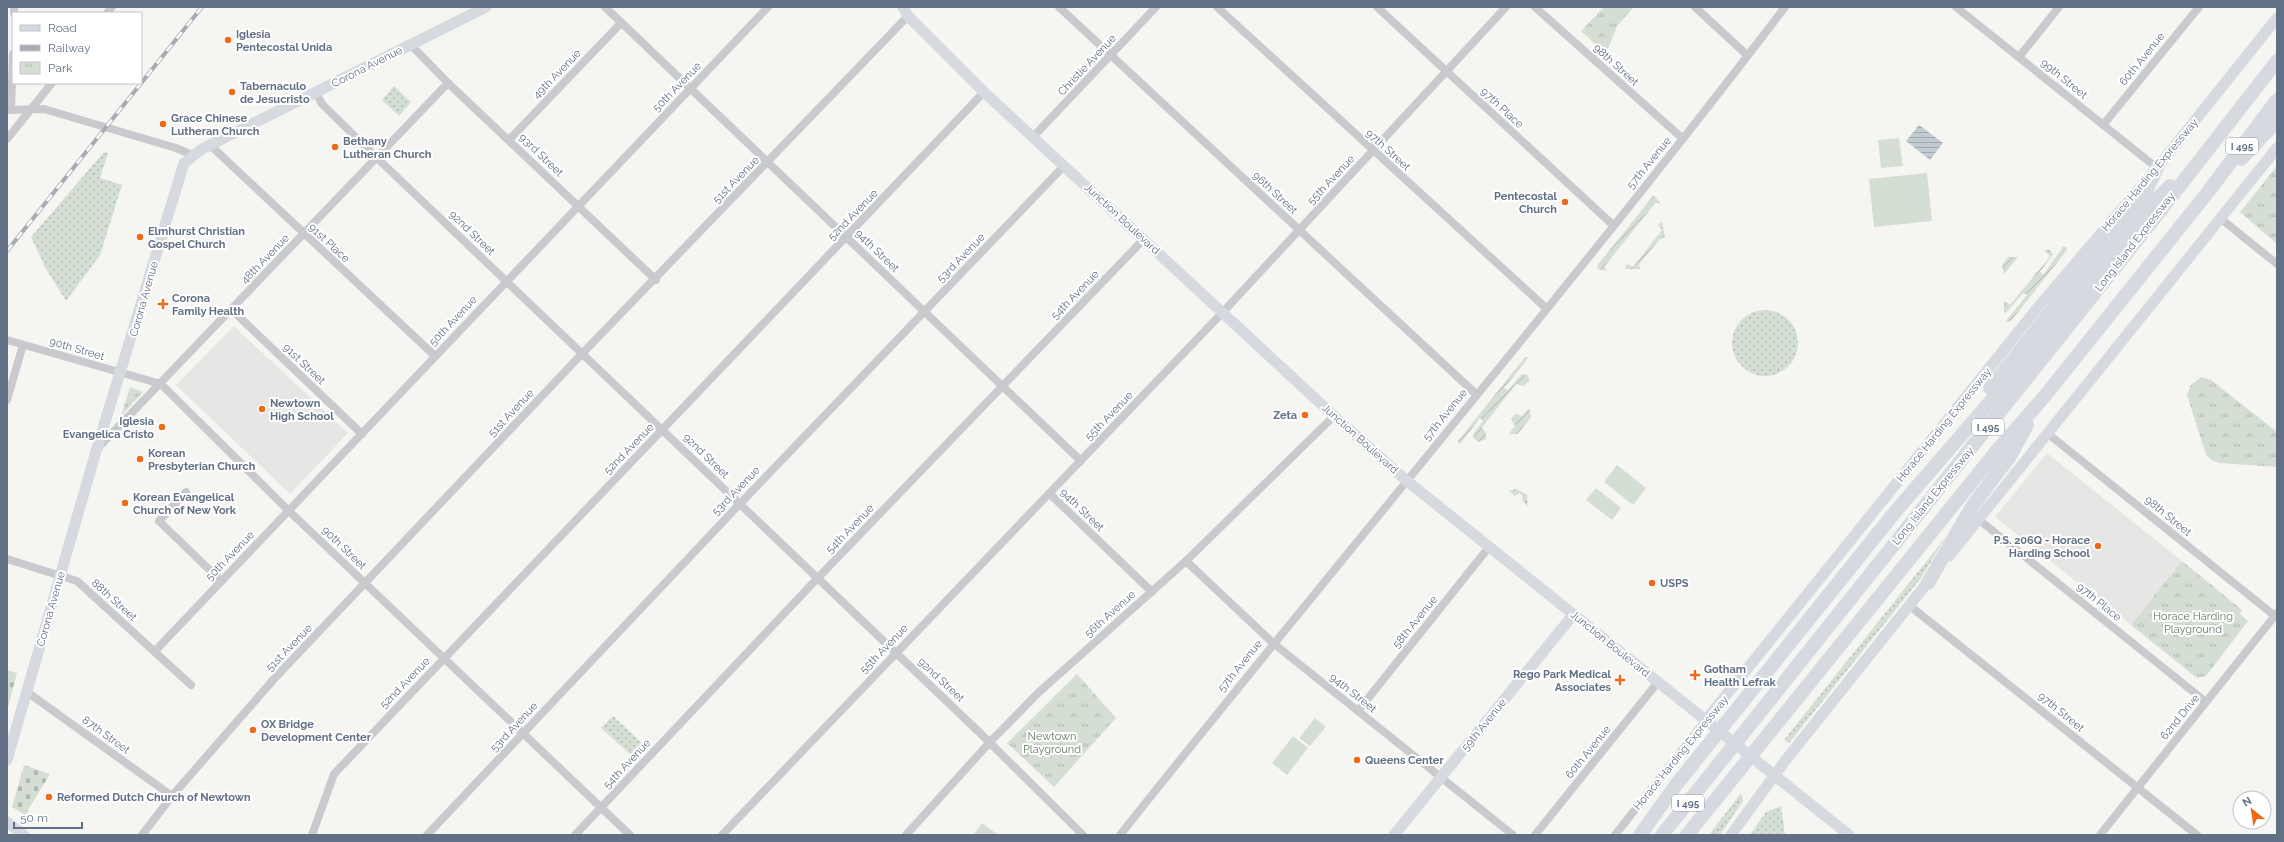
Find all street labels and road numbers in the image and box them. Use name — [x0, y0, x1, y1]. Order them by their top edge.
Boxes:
street label: 60th Avenue — [2117, 29, 2168, 88]
street label: Christie Avenue — [1055, 31, 1119, 98]
street label: 98th Street — [1591, 41, 1642, 89]
street label: Corona Avenue — [329, 43, 405, 90]
street label: 49th Avenue — [530, 46, 584, 101]
street label: 99th Street — [2038, 56, 2090, 102]
street label: 50th Avenue — [650, 59, 704, 114]
street label: 97th Place — [1478, 85, 1526, 131]
street label: Horace Harding Expressway — [2099, 116, 2201, 234]
street label: 97th Street — [1363, 127, 1413, 174]
street label: 93rd Street — [516, 131, 566, 179]
street label: 57th Avenue — [1624, 134, 1674, 192]
road number: I 495 — [2226, 138, 2258, 154]
street label: 55th Avenue — [1305, 152, 1358, 208]
street label: 51st Avenue — [710, 153, 762, 206]
street label: 96th Street — [1250, 169, 1300, 217]
street label: Junction Boulevard — [1082, 181, 1162, 257]
street label: 52nd Avenue — [825, 186, 881, 243]
street label: Long Island Expressway — [2092, 190, 2178, 294]
street label: 92nd Street — [446, 208, 498, 258]
street label: 91st Place — [306, 221, 353, 266]
street label: 94th Street — [852, 227, 902, 275]
street label: 53rd Avenue — [934, 230, 988, 285]
street label: 48th Avenue — [238, 231, 292, 286]
street label: Corona Avenue — [127, 259, 161, 338]
street label: 54th Avenue — [1048, 267, 1102, 322]
street label: 50th Avenue — [426, 293, 480, 349]
street label: 90th Street — [48, 335, 106, 363]
street label: 91st Street — [280, 341, 328, 387]
street label: Horace Harding Expressway — [1894, 365, 1994, 485]
street label: 51st Avenue — [486, 386, 537, 440]
street label: 57th Avenue — [1420, 386, 1470, 444]
street label: 55th Avenue — [1082, 388, 1136, 443]
street label: Junction Boulevard — [1319, 401, 1401, 477]
road number: I 495 — [1972, 419, 2004, 435]
street label: 52nd Avenue — [601, 420, 657, 477]
street label: 92nd Street — [680, 431, 732, 481]
street label: Long Island Expressway — [1890, 444, 1977, 548]
street label: 53rd Avenue — [709, 463, 763, 518]
street label: 94th Street — [1057, 486, 1107, 534]
street label: 98th Street — [2142, 493, 2194, 539]
street label: 54th Avenue — [823, 501, 877, 556]
street label: 90th Street — [319, 524, 369, 573]
street label: 50th Avenue — [203, 528, 257, 583]
street label: Corona Avenue — [34, 569, 68, 648]
street label: 88th Street — [89, 576, 140, 624]
street label: 97th Place — [2074, 580, 2124, 624]
street label: 56th Avenue — [1082, 587, 1138, 640]
street label: 58th Avenue — [1390, 593, 1440, 651]
street label: Junction Boulevard — [1568, 608, 1652, 680]
street label: 51st Avenue — [263, 621, 315, 674]
street label: 55th Avenue — [857, 621, 911, 676]
street label: 57th Avenue — [1215, 637, 1265, 695]
street label: 52nd Avenue — [377, 654, 433, 711]
street label: 92nd Street — [915, 655, 967, 705]
street label: 94th Street — [1327, 671, 1379, 716]
street label: 97th Street — [2035, 689, 2087, 735]
street label: 62nd Drive — [2158, 691, 2203, 742]
street label: Horace Harding Expressway — [1631, 693, 1731, 813]
street label: 59th Avenue — [1459, 696, 1509, 754]
street label: 53rd Avenue — [488, 699, 541, 755]
street label: 87th Street — [80, 713, 133, 757]
street label: 60th Avenue — [1563, 722, 1614, 781]
street label: 54th Avenue — [601, 736, 654, 792]
road number: I 495 — [1672, 795, 1704, 811]

